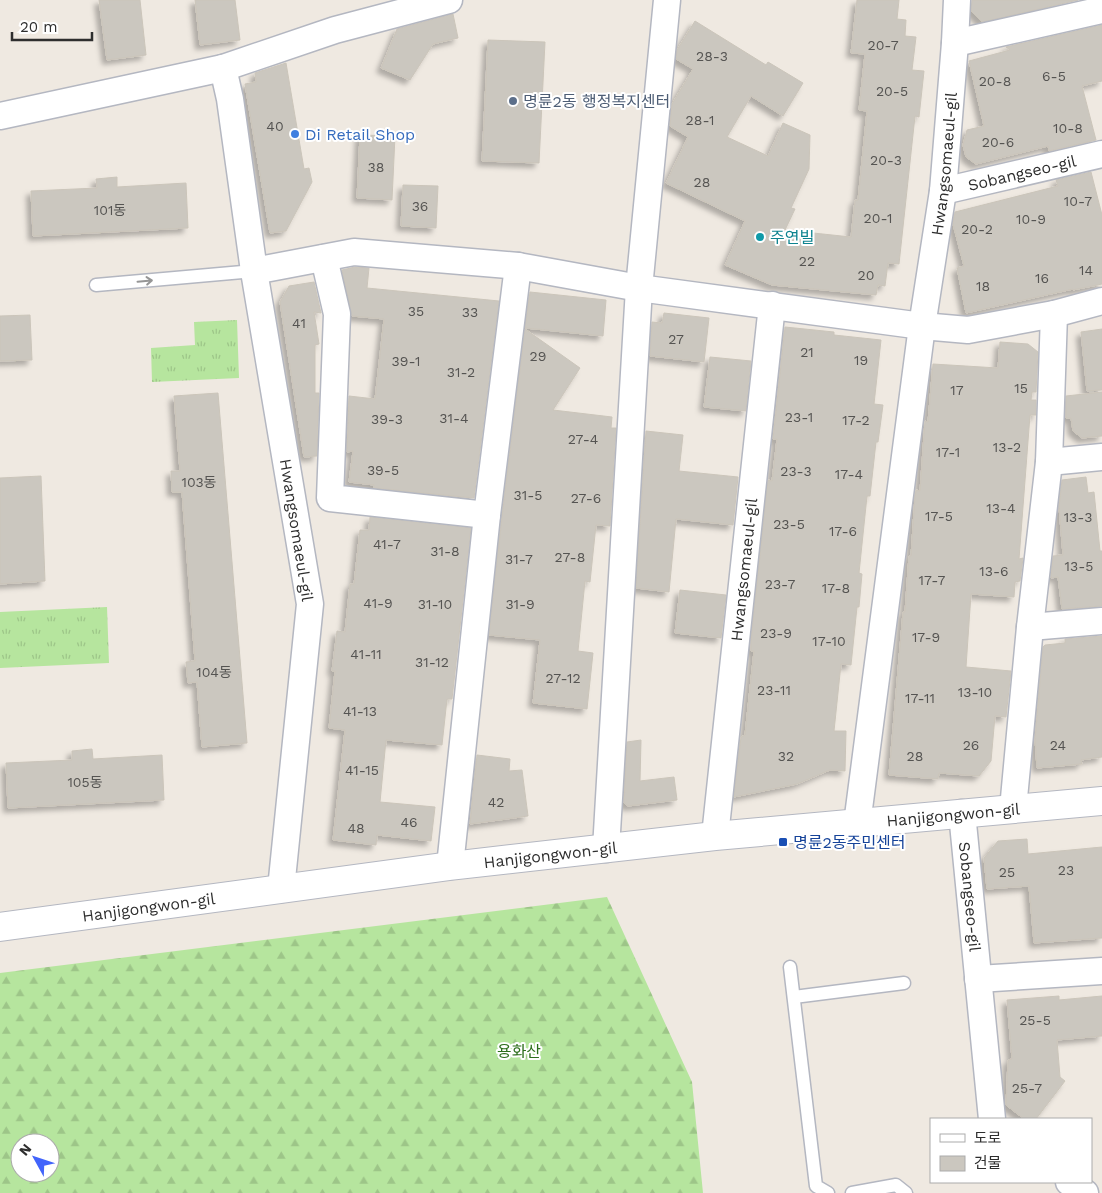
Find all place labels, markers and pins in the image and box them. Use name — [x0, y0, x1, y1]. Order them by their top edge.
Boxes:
place label: 명륜2동 행정복지센터 — [523, 92, 670, 111]
marker: 명륜2동 행정복지센터 — [507, 95, 519, 107]
place label: Di Retail Shop — [305, 125, 415, 144]
marker: Di Retail Shop — [289, 128, 301, 140]
place label: 주연빌 — [770, 228, 814, 247]
marker: 주연빌 — [754, 231, 766, 243]
place label: 명륜2동주민센터 — [793, 833, 905, 852]
marker: 명륜2동주민센터 — [777, 836, 789, 848]

